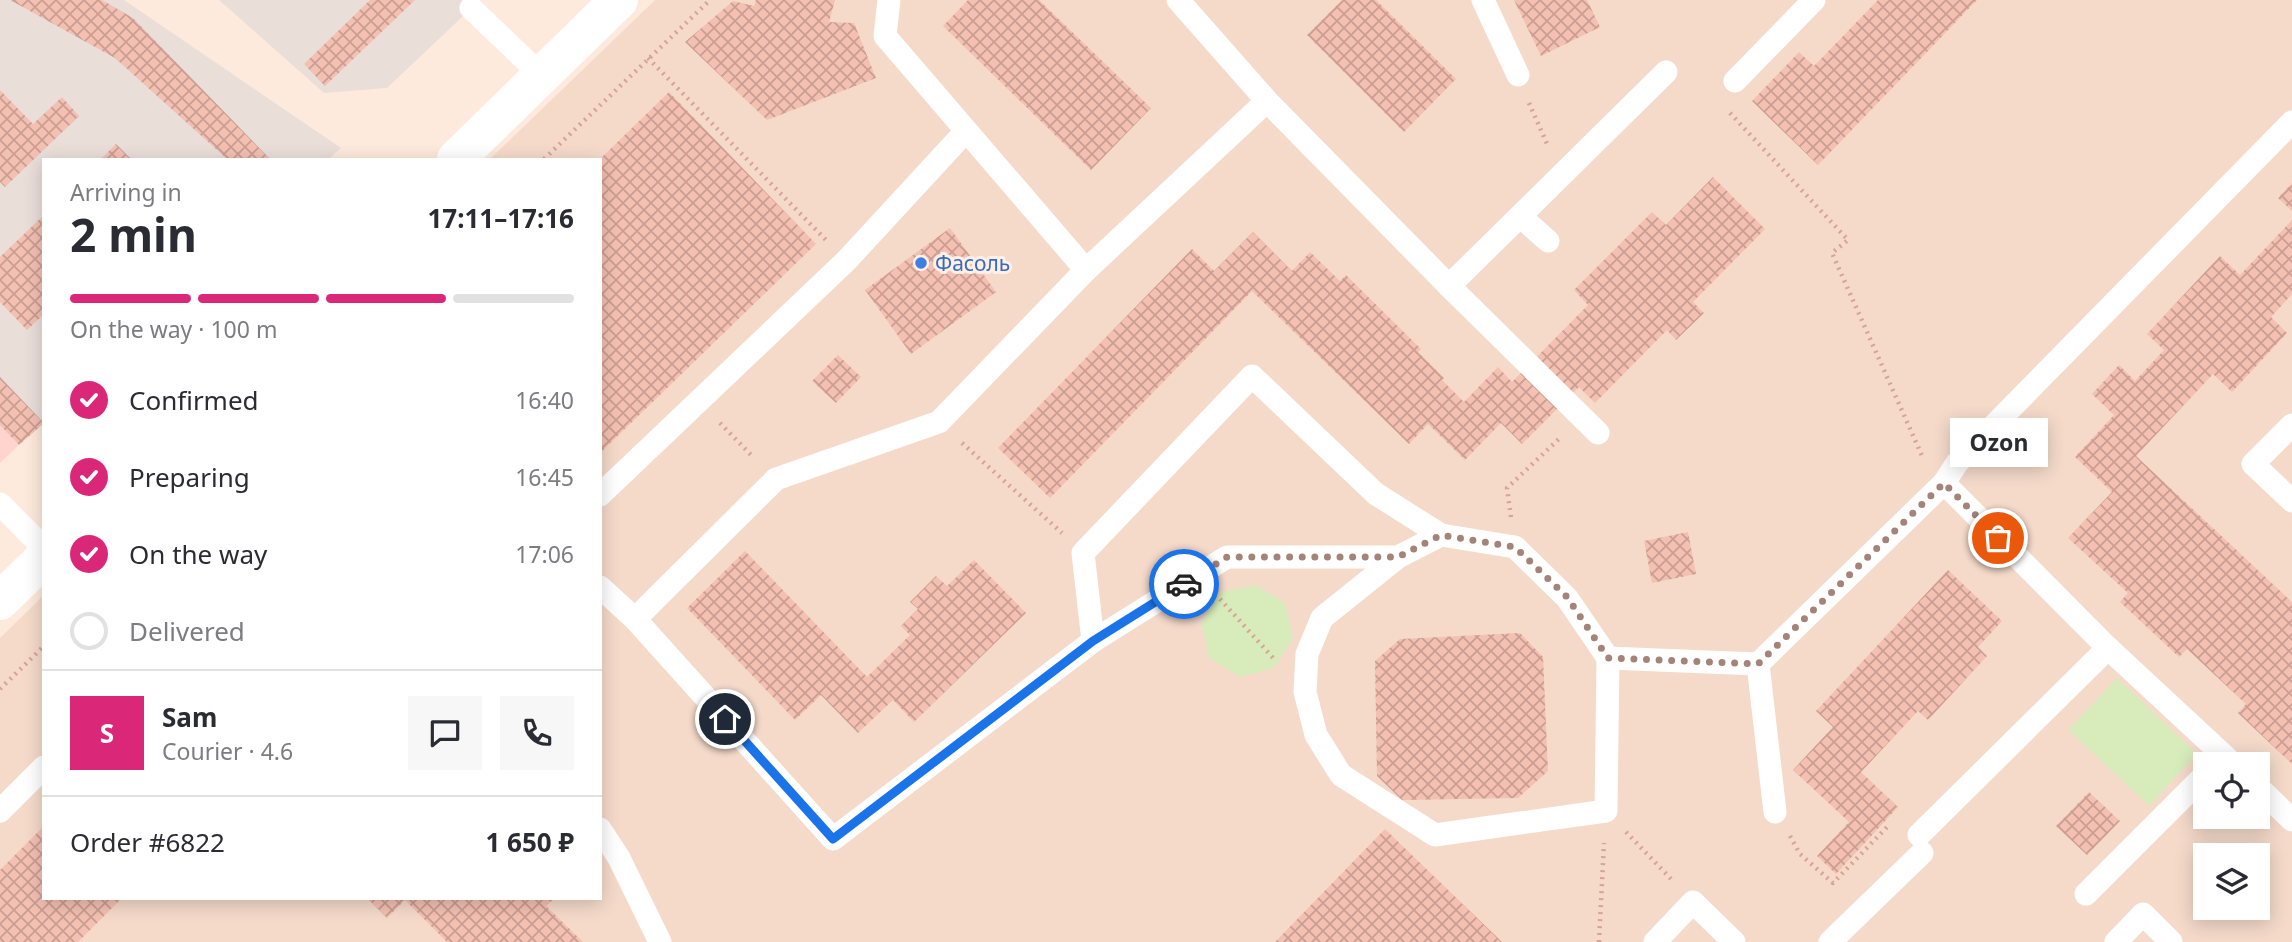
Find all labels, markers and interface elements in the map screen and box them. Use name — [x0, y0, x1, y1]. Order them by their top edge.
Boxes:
text: Arriving in — [70, 176, 182, 208]
text: 17:11–17:16 — [427, 200, 574, 236]
text: 2 min — [70, 203, 197, 265]
place label: Фасоль — [935, 249, 1010, 277]
marker: Фасоль — [913, 255, 929, 271]
text: On the way · 100 m — [70, 313, 277, 345]
icon: check — [70, 381, 108, 419]
text: Confirmed — [129, 382, 259, 418]
text: 16:40 — [515, 384, 574, 416]
callout: Ozon — [1949, 419, 2047, 468]
text: Ozon — [1970, 426, 2028, 458]
icon: check — [70, 458, 108, 496]
text: Preparing — [129, 459, 250, 495]
text: 16:45 — [515, 461, 574, 493]
pin — [1968, 508, 2028, 568]
icon: bag — [1979, 519, 2017, 557]
icon: check — [70, 535, 108, 573]
text: On the way — [129, 536, 267, 572]
text: 17:06 — [515, 538, 574, 570]
courier — [1149, 549, 1219, 619]
icon: car — [1165, 565, 1203, 603]
text: Delivered — [129, 613, 245, 649]
pin — [695, 689, 755, 749]
button: chat — [408, 696, 482, 770]
button: phone — [500, 696, 574, 770]
text: Sam — [162, 699, 217, 735]
icon: home — [706, 700, 744, 738]
text: S — [100, 715, 114, 751]
text: Courier · 4.6 — [162, 735, 293, 767]
map controls — [2193, 752, 2270, 920]
button: locate — [2193, 752, 2270, 829]
text: Order #6822 — [70, 824, 225, 860]
text: 1 650 ₽ — [485, 824, 574, 860]
button: layers — [2193, 843, 2270, 920]

